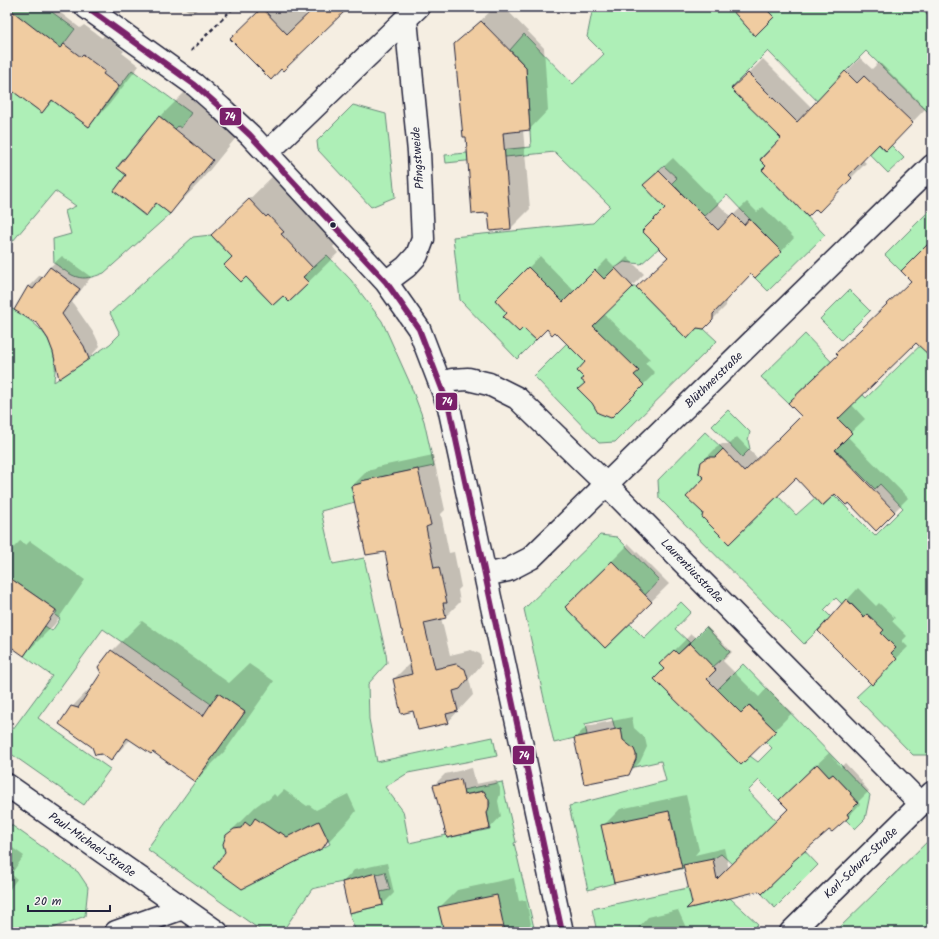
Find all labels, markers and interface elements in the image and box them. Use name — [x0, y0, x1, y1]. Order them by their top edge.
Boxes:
line badge: 74 — [219, 107, 242, 126]
text: 74 — [224, 108, 236, 126]
street label: Pfingstweide — [406, 126, 430, 190]
unlabelled marker — [328, 220, 338, 230]
street label: Blüthnerstraße — [680, 347, 748, 413]
line badge: 74 — [435, 392, 458, 411]
text: 74 — [441, 393, 453, 411]
street label: Laurentiusstraße — [656, 534, 728, 608]
line badge: 74 — [512, 745, 535, 765]
text: 74 — [518, 747, 530, 765]
street label: Paul-Michael-Straße — [44, 808, 140, 883]
street label: Karl-Schurz-Straße — [820, 822, 903, 903]
scale bar — [28, 887, 110, 913]
text: 20 m — [34, 892, 62, 911]

